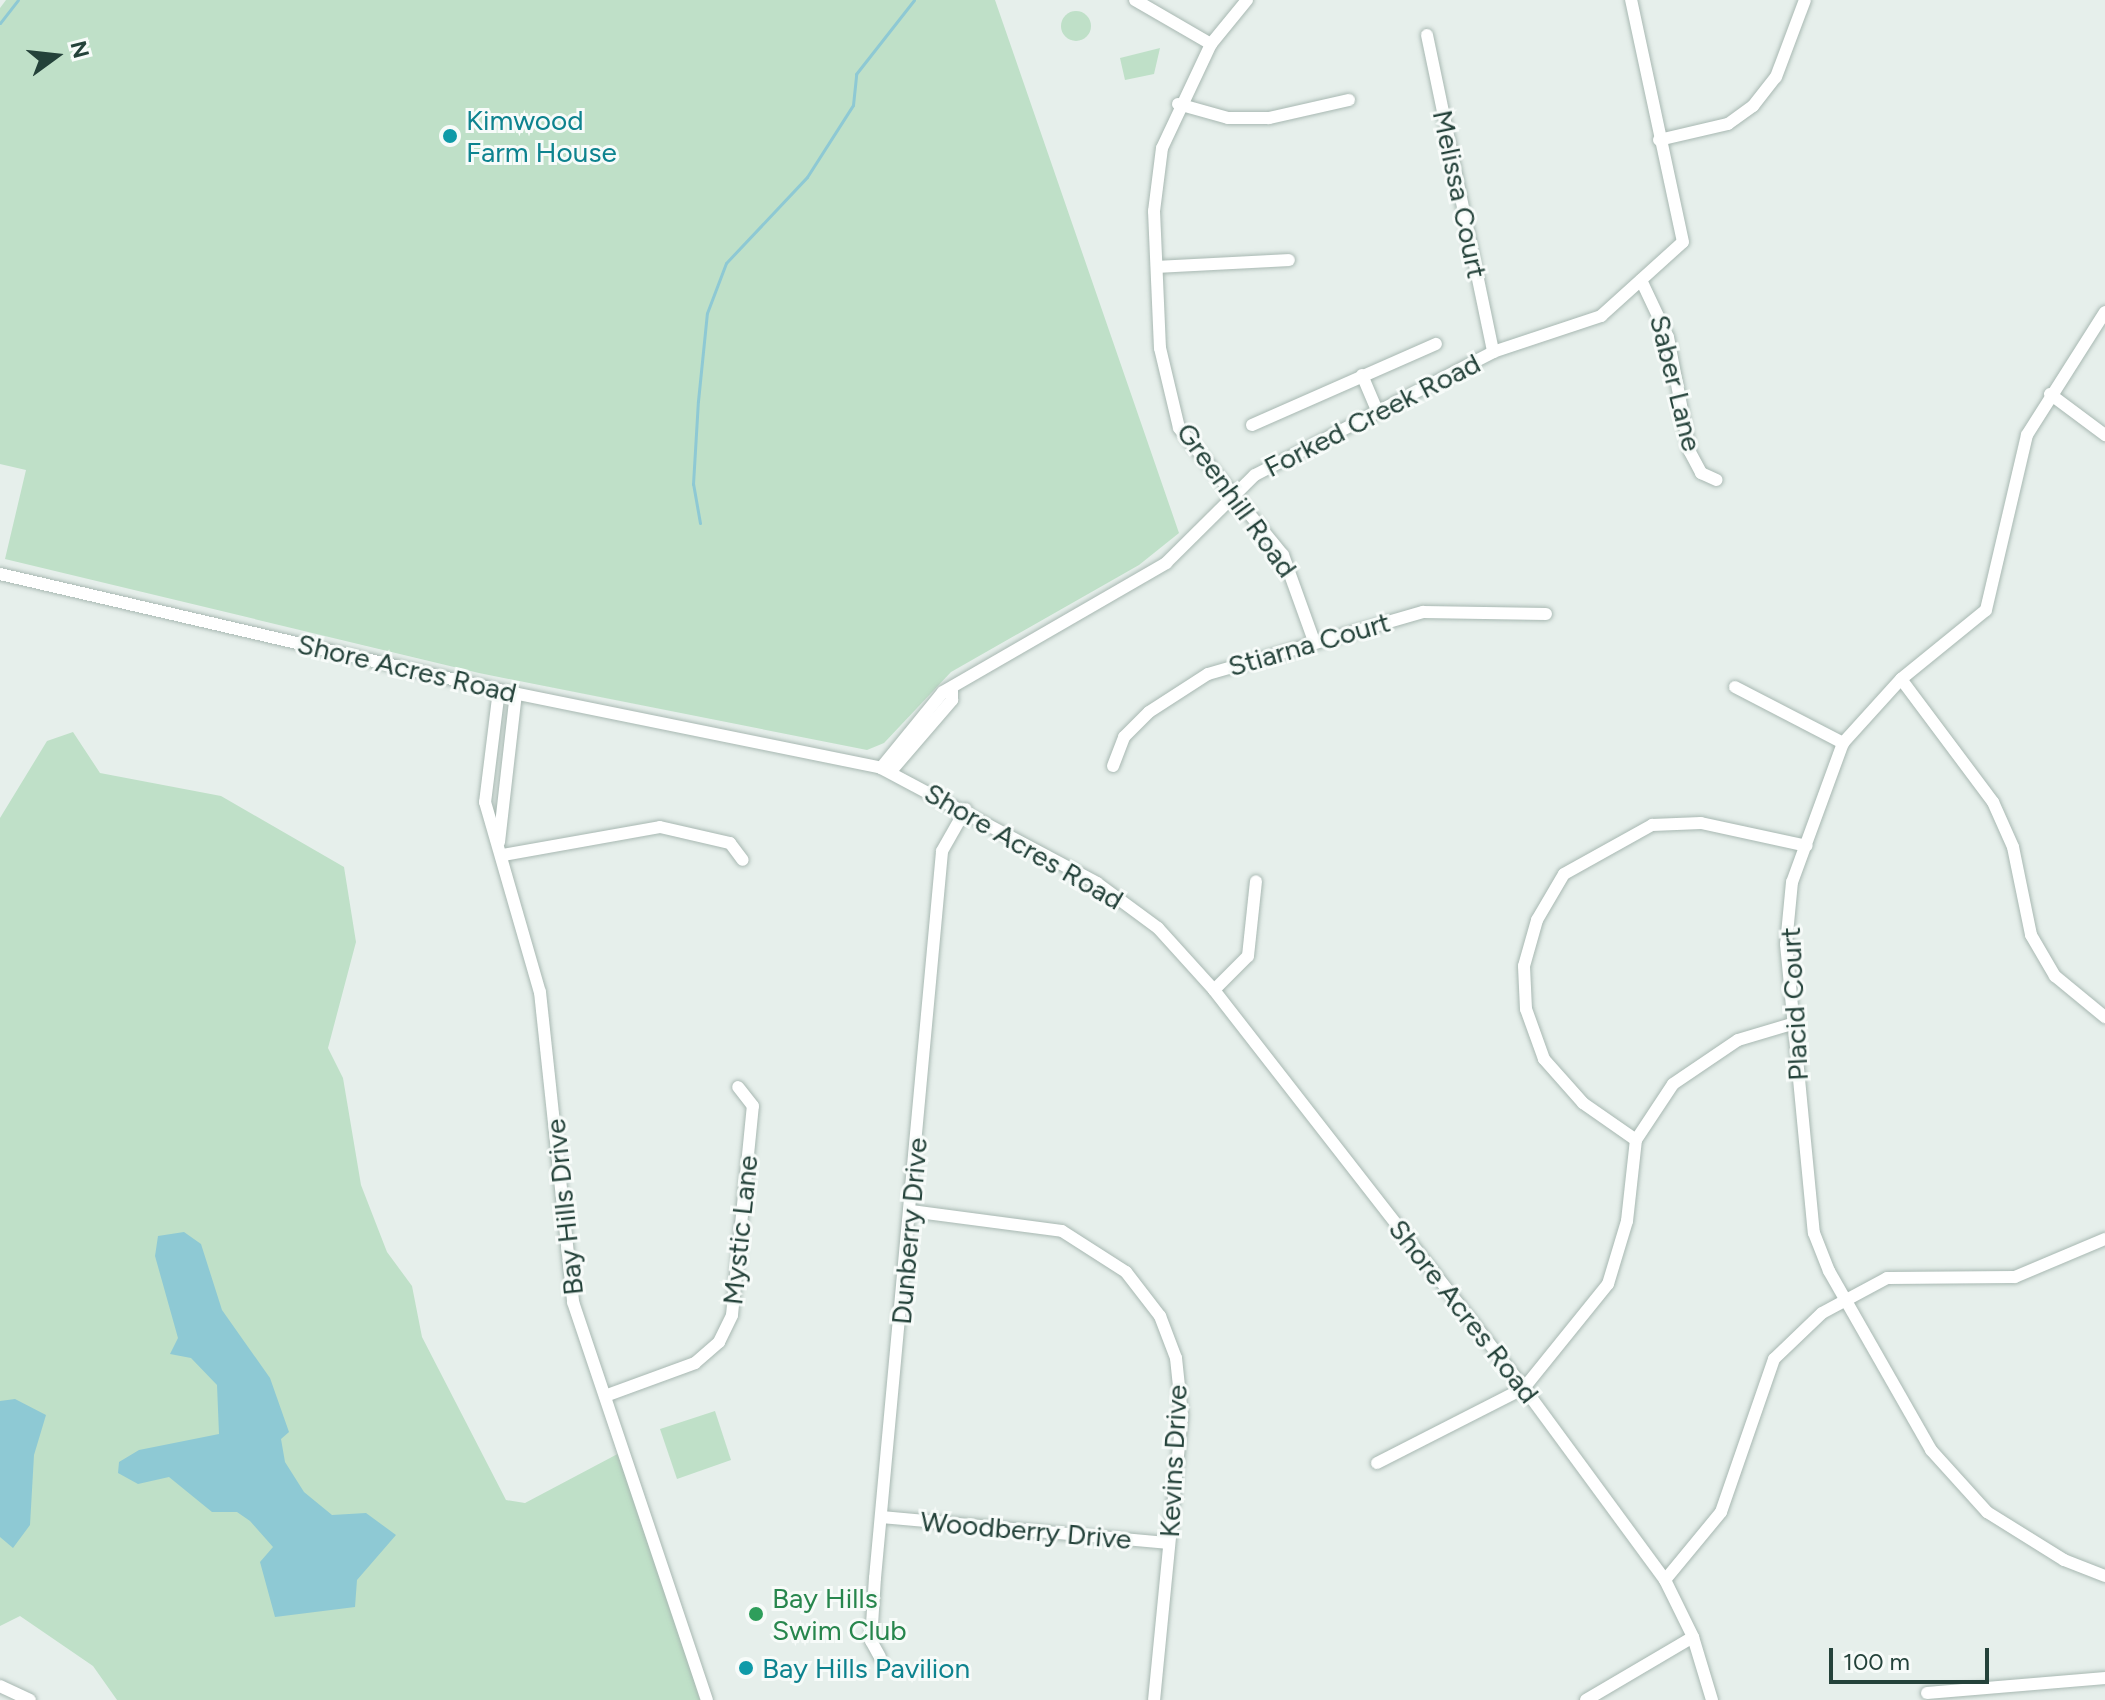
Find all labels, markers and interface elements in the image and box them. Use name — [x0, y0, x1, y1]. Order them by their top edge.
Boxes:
north arrow — [16, 16, 96, 96]
text: N — [64, 38, 95, 61]
place label: Kimwood Farm House — [466, 103, 617, 169]
street label: Melissa Court — [1426, 107, 1494, 281]
marker: Kimwood Farm House — [441, 127, 459, 145]
street label: Saber Lane — [1643, 311, 1709, 455]
street label: Forked Creek Road — [1258, 346, 1486, 484]
street label: Greenhill Road — [1170, 416, 1304, 584]
street label: Stiarna Court — [1224, 605, 1394, 683]
street label: Shore Acres Road — [294, 626, 520, 710]
street label: Shore Acres Road — [919, 775, 1129, 917]
street label: Placid Court — [1773, 926, 1815, 1082]
street label: Bay Hills Drive — [538, 1117, 590, 1297]
street label: Dunberry Drive — [884, 1136, 934, 1326]
street label: Mystic Lane — [715, 1153, 765, 1307]
street label: Shore Acres Road — [1382, 1212, 1546, 1410]
street label: Kevins Drive — [1152, 1384, 1194, 1538]
street label: Woodberry Drive — [919, 1504, 1133, 1556]
place label: Bay Hills Swim Club — [772, 1581, 907, 1647]
marker: Bay Hills Swim Club — [747, 1605, 765, 1623]
scale bar — [1833, 1632, 1993, 1682]
text: 100 m — [1843, 1647, 1910, 1676]
place label: Bay Hills Pavilion — [762, 1651, 970, 1685]
marker: Bay Hills Pavilion — [737, 1659, 755, 1677]

